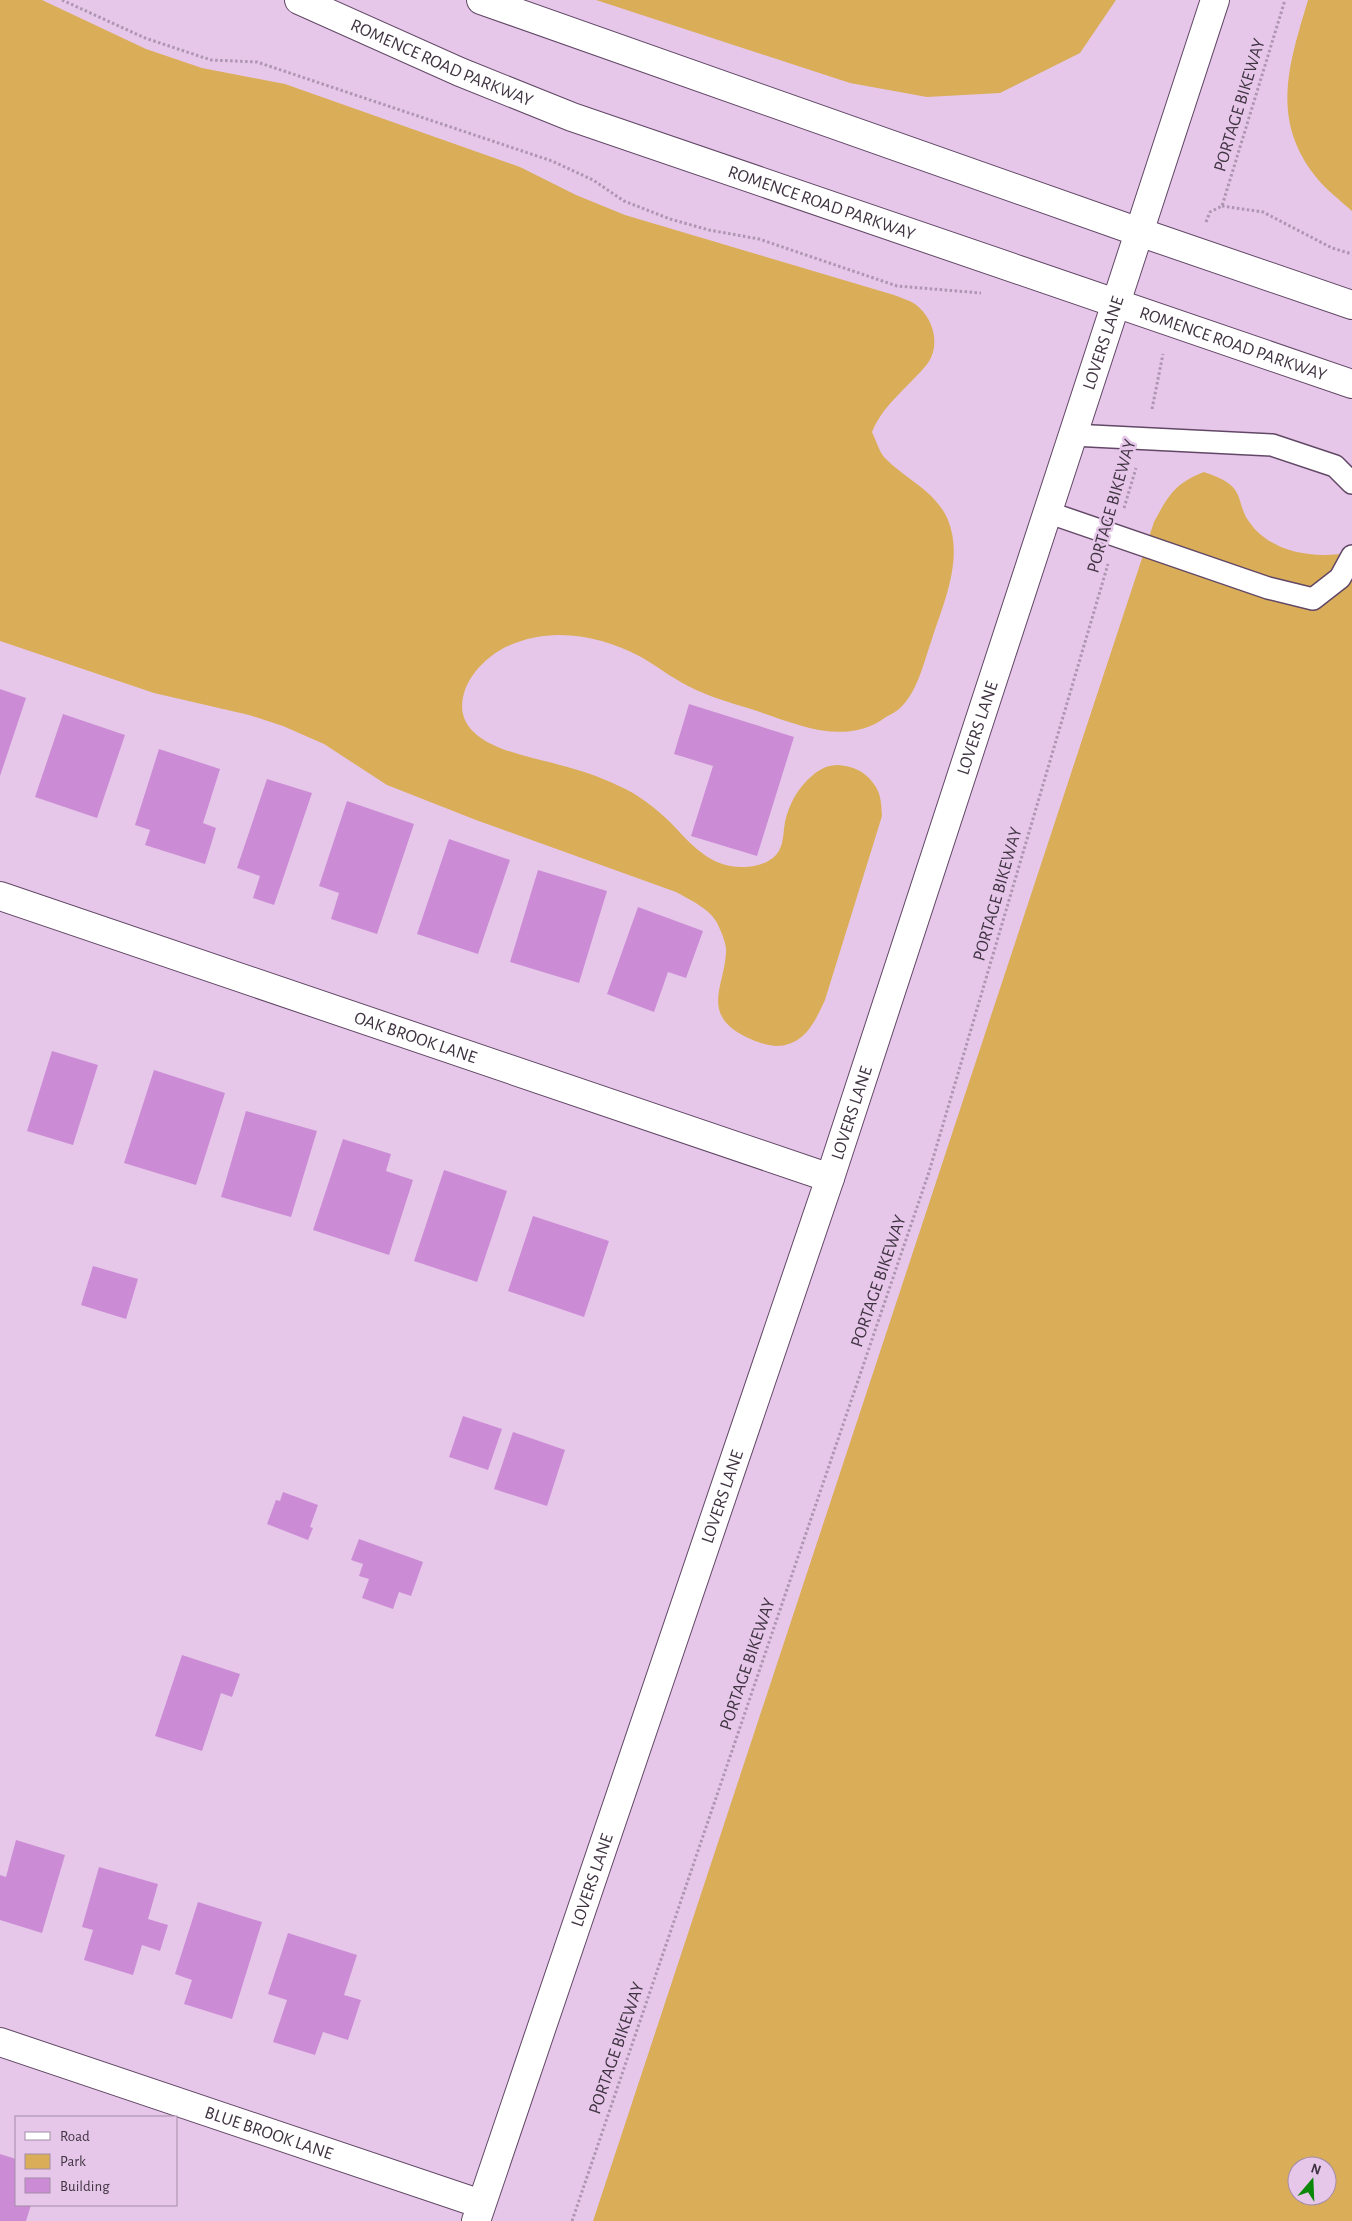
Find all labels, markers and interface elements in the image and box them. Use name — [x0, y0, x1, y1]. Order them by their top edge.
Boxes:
street label: ROMENCE ROAD PARKWAY — [348, 16, 536, 111]
street label: PORTAGE BIKEWAY — [1211, 36, 1269, 174]
street label: ROMENCE ROAD PARKWAY — [725, 163, 918, 244]
street label: LOVERS LANE — [1080, 294, 1128, 392]
street label: ROMENCE ROAD PARKWAY — [1137, 304, 1329, 385]
street label: PORTAGE BIKEWAY — [1084, 437, 1140, 575]
street label: LOVERS LANE — [954, 679, 1002, 777]
street label: PORTAGE BIKEWAY — [970, 825, 1026, 963]
street label: OAK BROOK LANE — [352, 1009, 479, 1067]
street label: LOVERS LANE — [829, 1064, 876, 1162]
street label: PORTAGE BIKEWAY — [848, 1213, 910, 1350]
street label: LOVERS LANE — [699, 1448, 747, 1546]
street label: PORTAGE BIKEWAY — [717, 1596, 779, 1733]
street label: LOVERS LANE — [569, 1831, 617, 1929]
street label: PORTAGE BIKEWAY — [586, 1980, 648, 2117]
street label: BLUE BROOK LANE — [202, 2104, 336, 2164]
legend — [15, 2116, 178, 2206]
text: Road — [60, 2129, 90, 2144]
text: Park — [60, 2154, 86, 2169]
north arrow — [1287, 2156, 1337, 2206]
text: N — [1309, 2161, 1323, 2178]
text: Building — [60, 2179, 110, 2194]

